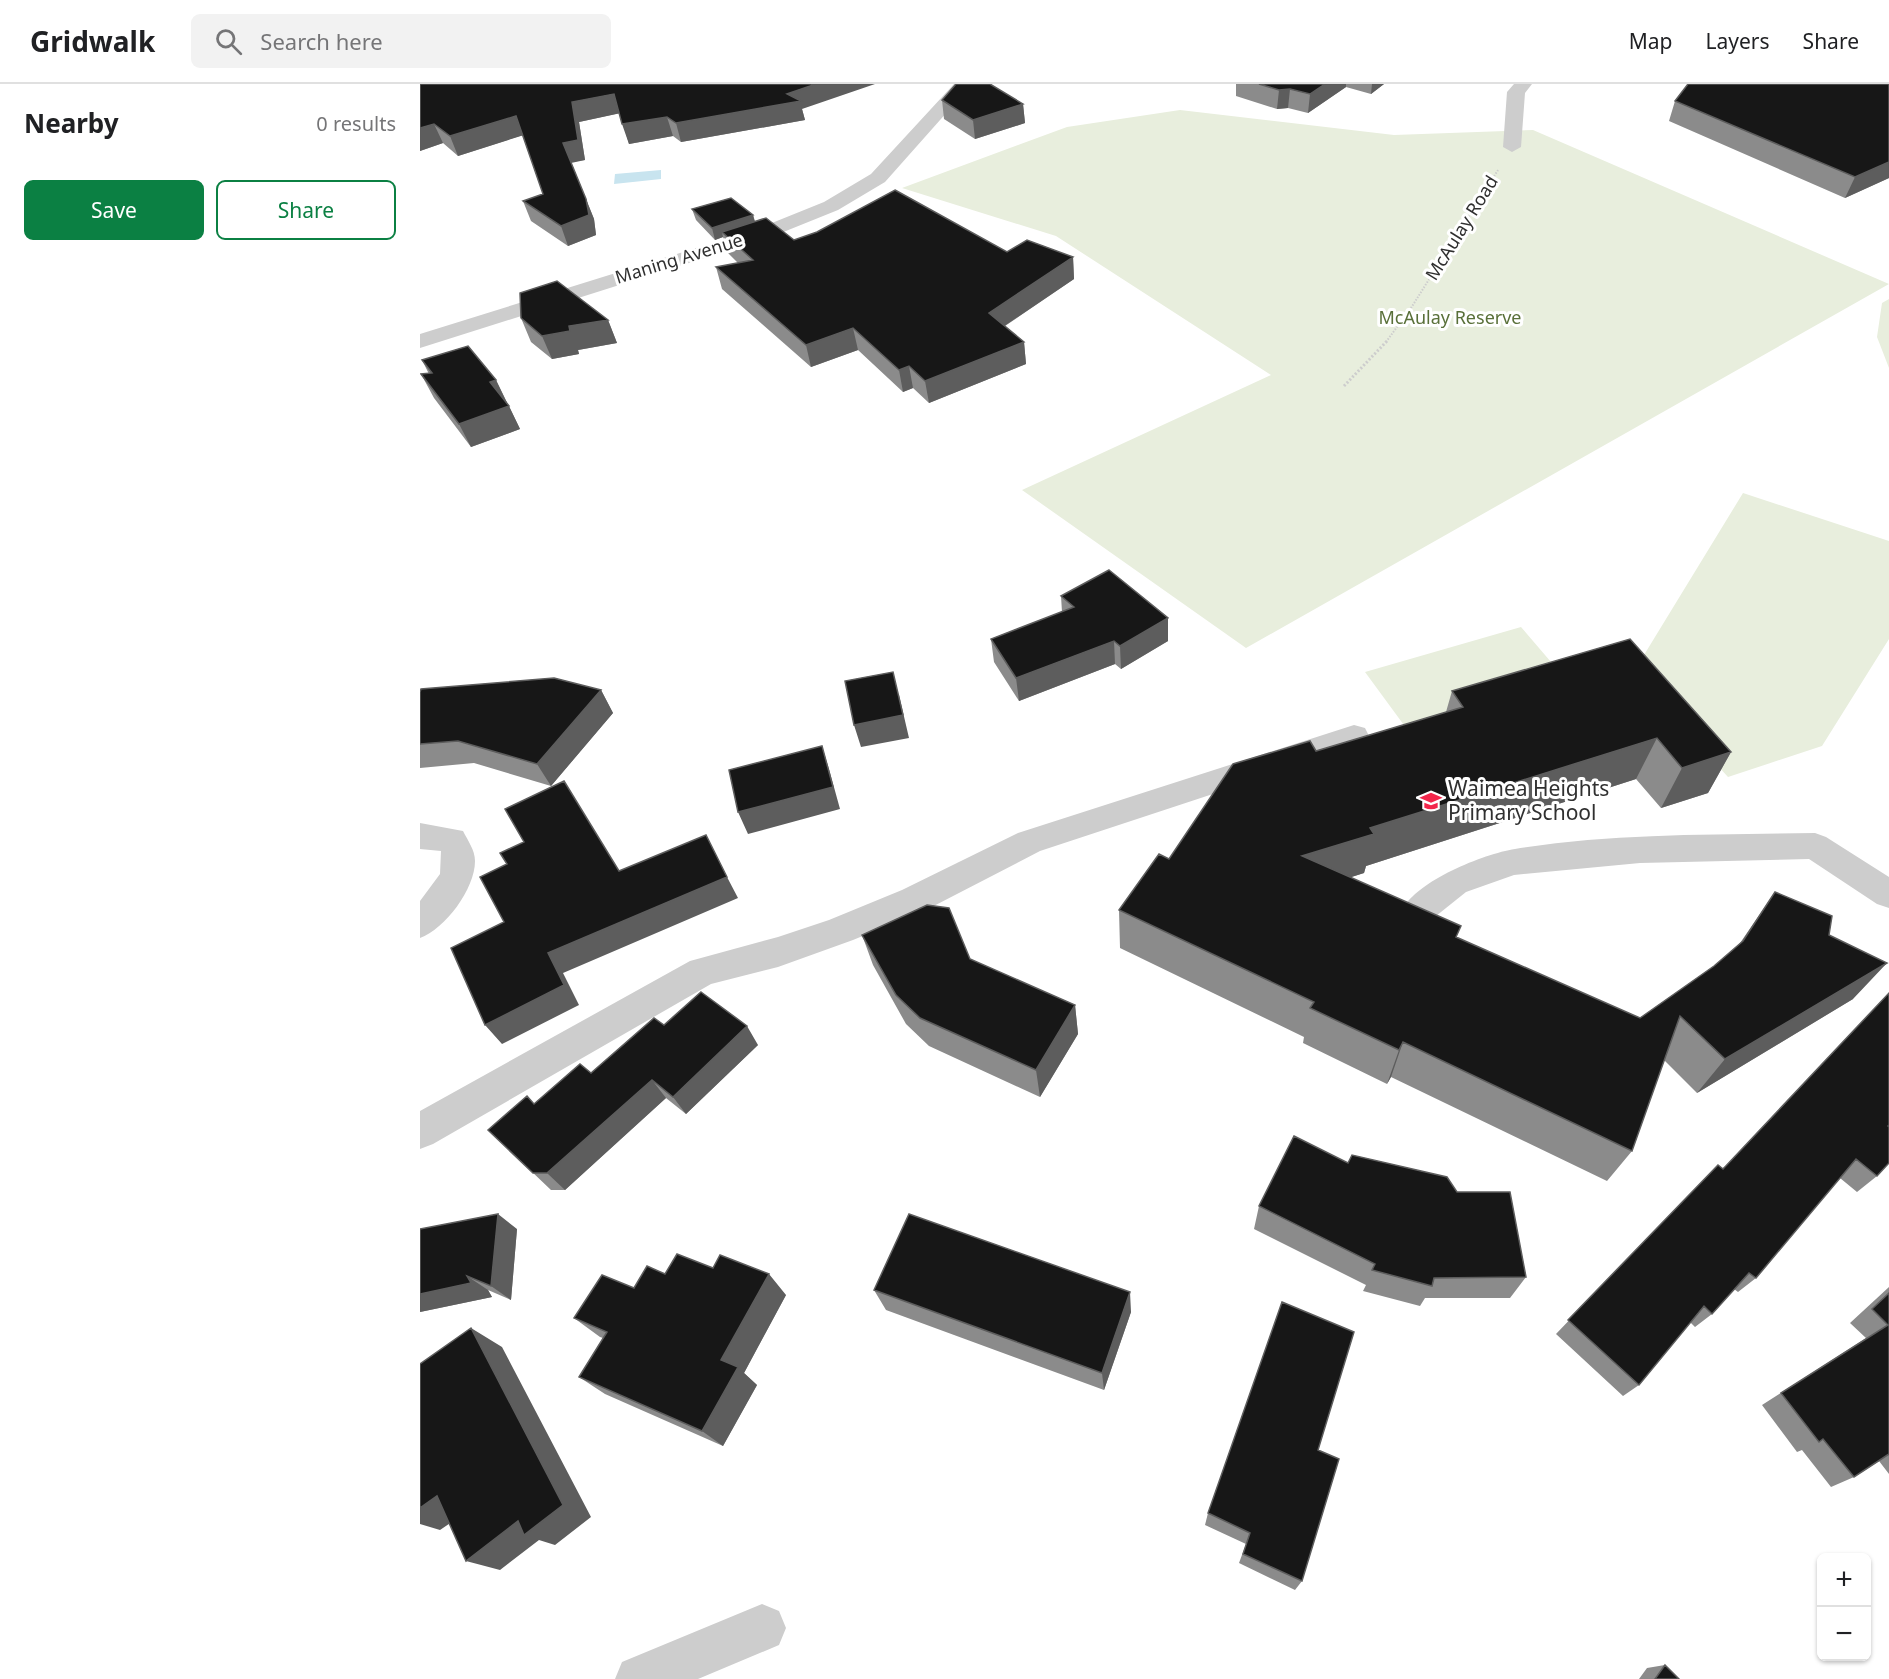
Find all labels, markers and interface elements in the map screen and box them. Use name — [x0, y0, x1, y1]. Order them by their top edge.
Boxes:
search box — [191, 14, 611, 68]
text: Gridwalk — [30, 22, 155, 60]
icon: search — [212, 25, 245, 58]
text: Search here — [260, 26, 383, 56]
text: Map — [1629, 27, 1673, 55]
text: Layers — [1706, 27, 1770, 55]
text: Share — [1803, 27, 1859, 55]
text: Nearby — [24, 105, 119, 141]
text: 0 results — [316, 110, 396, 137]
street label: McAulay Road — [1419, 170, 1503, 284]
button: Save — [24, 180, 204, 240]
button: Share — [216, 180, 396, 240]
street label: Maning Avenue — [612, 227, 745, 289]
park label: McAulay Reserve — [1378, 305, 1522, 329]
place label: Waimea Heights Primary School — [1448, 774, 1609, 826]
school or university icon: Waimea Heights Primary School — [1419, 789, 1443, 813]
map controls — [1817, 1553, 1871, 1661]
button: + — [1817, 1553, 1871, 1607]
button: − — [1817, 1607, 1871, 1661]

